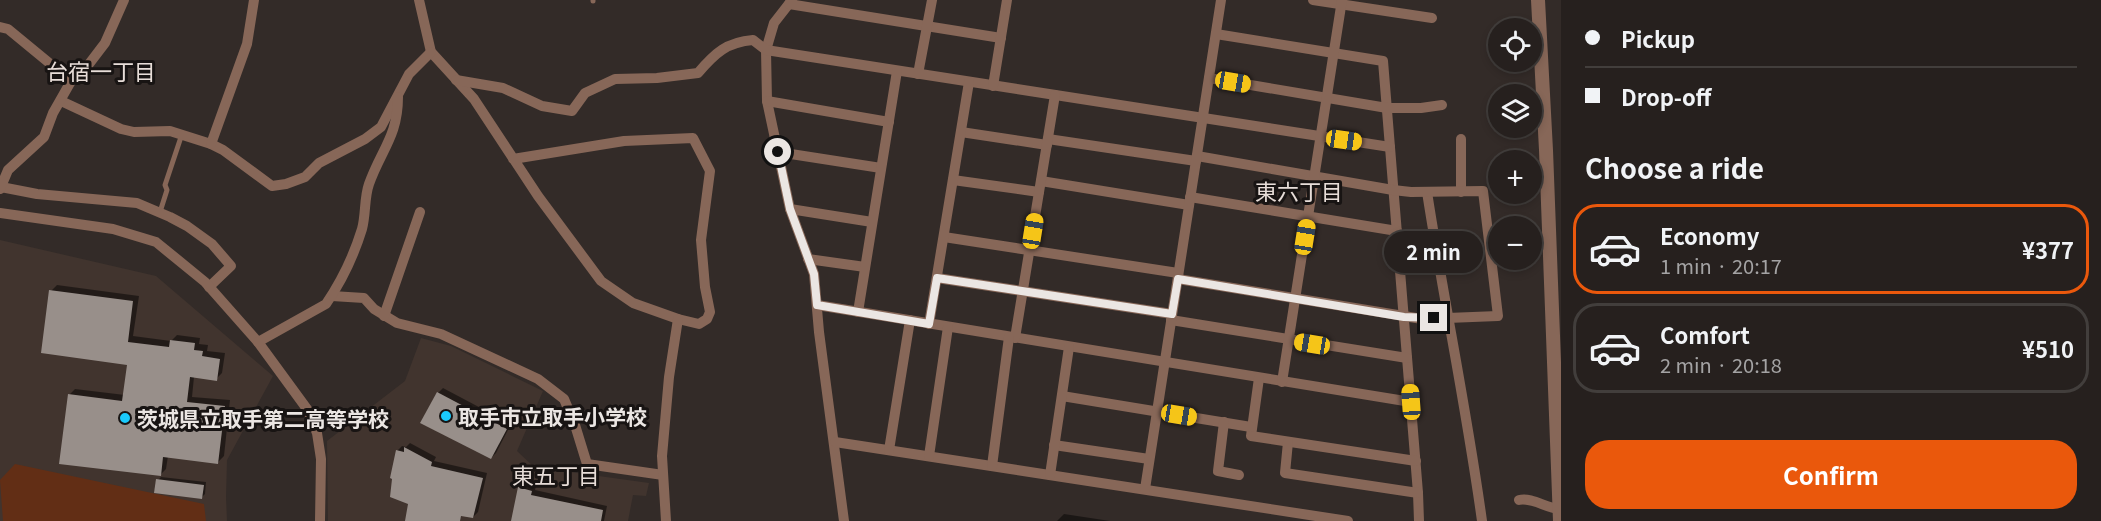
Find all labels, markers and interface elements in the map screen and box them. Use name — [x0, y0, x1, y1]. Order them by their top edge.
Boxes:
map controls — [1488, 18, 1542, 270]
button: locate — [1488, 18, 1542, 72]
text: Pickup — [1621, 22, 1695, 54]
district label: 台宿一丁目 — [46, 54, 156, 86]
car — [1214, 70, 1252, 94]
text: Drop-off — [1621, 80, 1711, 112]
button: layers — [1488, 84, 1542, 138]
car — [1325, 129, 1363, 151]
route start — [764, 138, 791, 165]
text: Choose a ride — [1585, 148, 1764, 187]
button: + — [1488, 150, 1542, 204]
district label: 東六丁目 — [1255, 174, 1343, 206]
car — [1021, 212, 1045, 250]
button: − — [1488, 216, 1542, 270]
car — [1293, 218, 1317, 256]
text: Economy — [1660, 219, 1759, 251]
icon: car — [1588, 222, 1642, 276]
callout: 2 min — [1384, 231, 1484, 273]
text: ¥377 — [2022, 233, 2074, 265]
text: 2 min — [1406, 237, 1461, 266]
text: 1 min · 20:17 — [1660, 251, 1782, 280]
route end — [1420, 304, 1447, 331]
text: Comfort — [1660, 318, 1750, 350]
icon: car — [1588, 321, 1642, 375]
car — [1293, 332, 1331, 356]
text: ¥510 — [2022, 332, 2074, 364]
text: 2 min · 20:18 — [1660, 350, 1782, 379]
car — [1401, 383, 1421, 421]
place label: 取手市立取手小学校 — [458, 401, 647, 431]
place label: 茨城県立取手第二高等学校 — [137, 403, 389, 433]
car — [1160, 403, 1198, 427]
marker: 取手市立取手小学校 — [439, 409, 453, 423]
marker: 茨城県立取手第二高等学校 — [118, 411, 132, 425]
button: Confirm — [1585, 440, 2077, 509]
district label: 東五丁目 — [512, 458, 600, 490]

